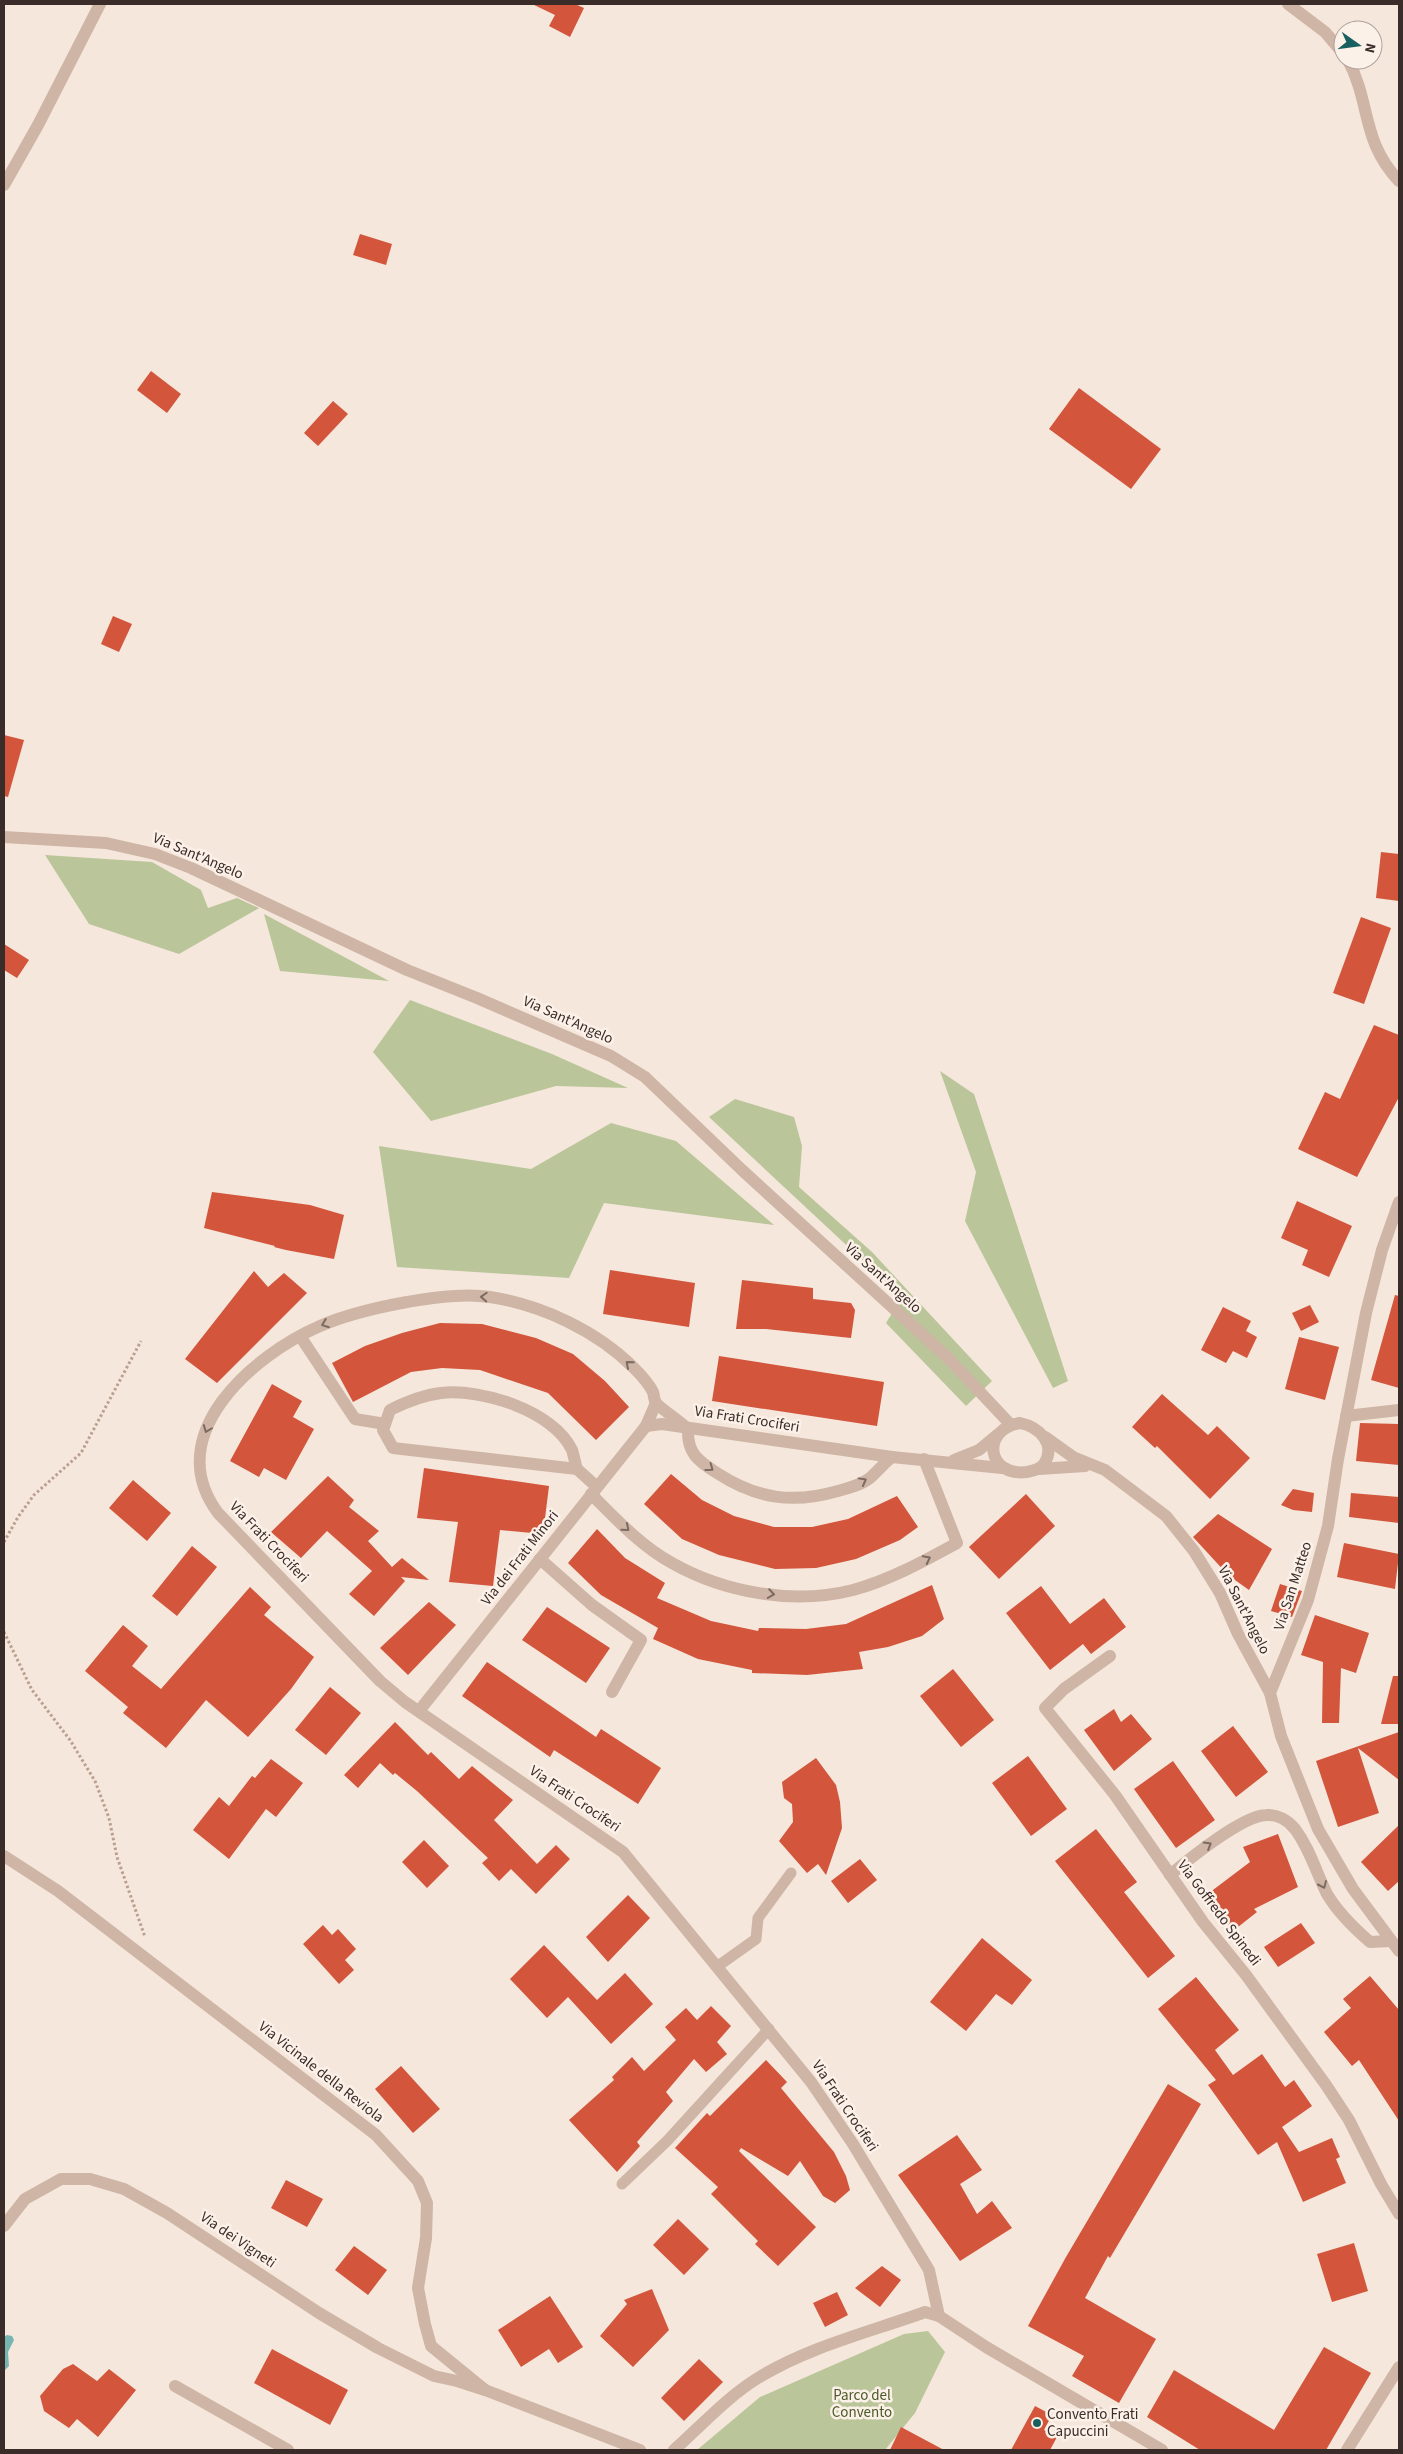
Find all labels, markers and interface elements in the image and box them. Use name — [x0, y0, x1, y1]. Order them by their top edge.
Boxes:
north arrow — [1333, 20, 1383, 70]
text: N — [1359, 41, 1380, 55]
street label: Via Sant'Angelo — [149, 827, 247, 885]
street label: Via Sant'Angelo — [519, 991, 617, 1049]
street label: Via Sant'Angelo — [840, 1238, 926, 1318]
one-way arrow — [480, 1291, 488, 1302]
one-way arrow — [321, 1318, 330, 1328]
one-way arrow — [625, 1361, 634, 1370]
street label: Via Frati Crociferi — [693, 1400, 801, 1438]
one-way arrow — [202, 1424, 213, 1433]
one-way arrow — [704, 1462, 714, 1471]
one-way arrow — [857, 1478, 866, 1488]
street label: Via Frati Crociferi — [225, 1497, 313, 1587]
street label: Via dei Frati Minori — [476, 1506, 564, 1610]
one-way arrow — [620, 1523, 629, 1531]
street label: Via San Matteo — [1269, 1539, 1317, 1633]
one-way arrow — [922, 1555, 931, 1565]
street label: Via Sant'Angelo — [1213, 1562, 1275, 1658]
one-way arrow — [768, 1588, 776, 1599]
street label: Via Frati Crociferi — [525, 1761, 625, 1837]
one-way arrow — [1203, 1841, 1212, 1851]
street label: Via Goffredo Spinedi — [1172, 1856, 1266, 1970]
one-way arrow — [1317, 1880, 1328, 1889]
street label: Via Vicinale della Reviola — [254, 2016, 388, 2128]
street label: Via Frati Crociferi — [807, 2056, 883, 2156]
street label: Via dei Vigneti — [196, 2207, 280, 2273]
park label: Parco del Convento — [832, 2385, 892, 2423]
place label: Convento Frati Capuccini — [1047, 2404, 1139, 2442]
marker: Convento Frati Capuccini — [1031, 2417, 1043, 2429]

